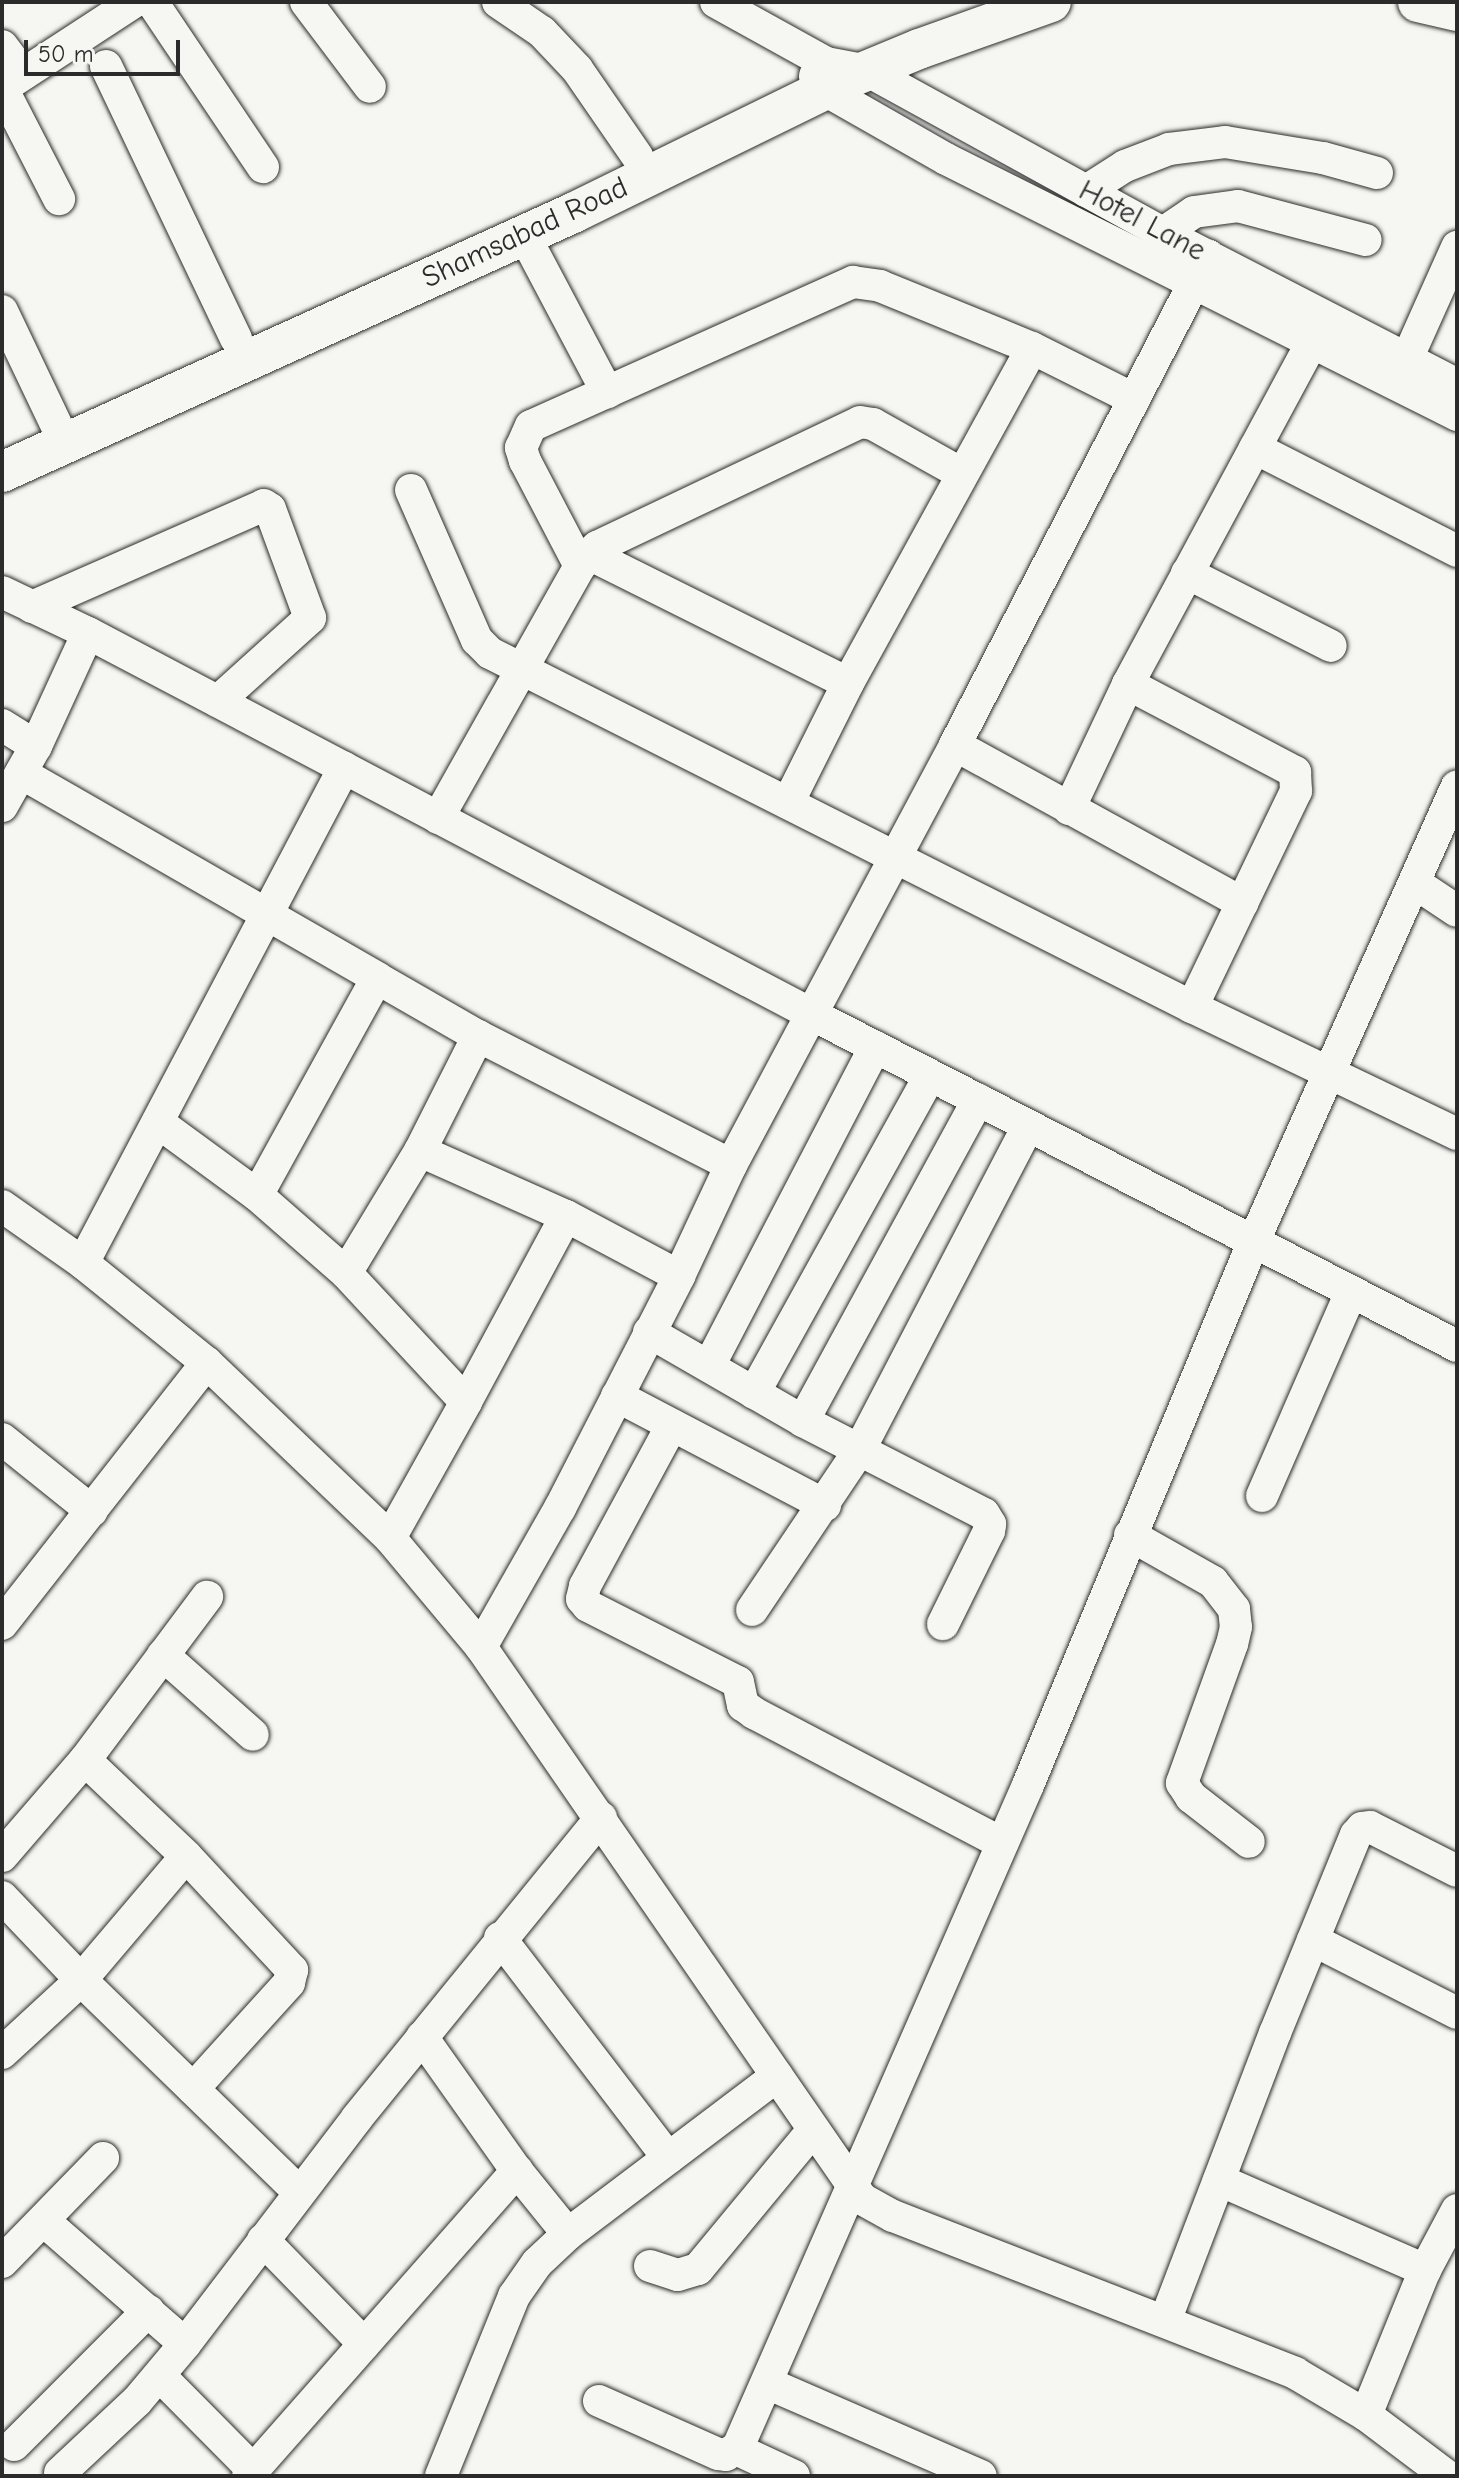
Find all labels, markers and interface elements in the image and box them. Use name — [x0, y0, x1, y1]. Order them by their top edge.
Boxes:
scale bar — [28, 24, 184, 74]
text: 50 m — [38, 40, 94, 68]
street label: Shamsabad Road — [416, 170, 634, 296]
street label: Hotel Lane — [1073, 173, 1211, 269]

